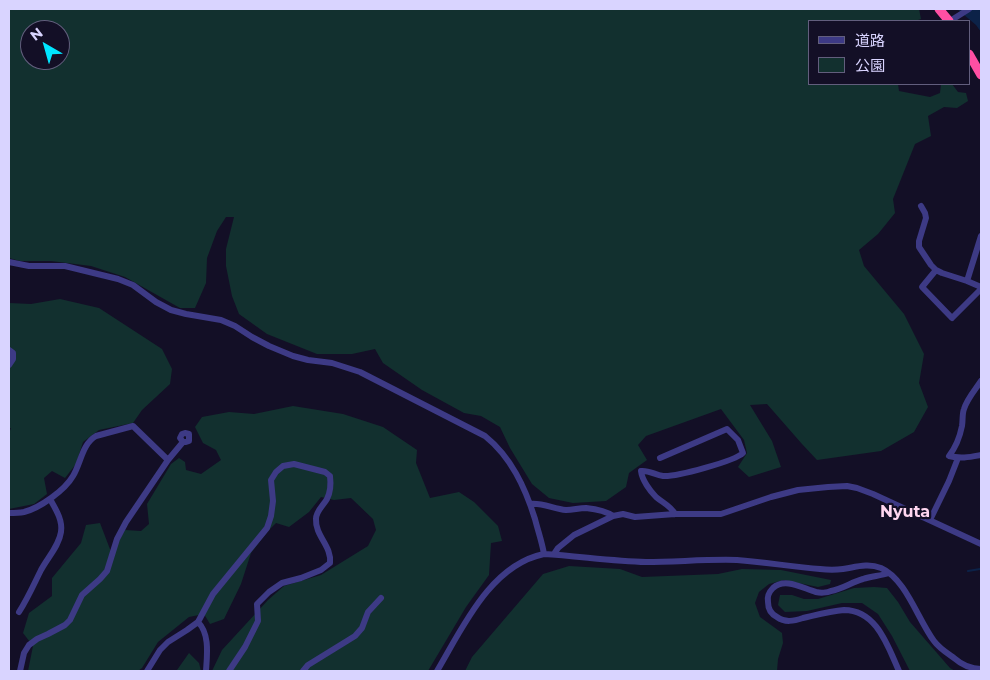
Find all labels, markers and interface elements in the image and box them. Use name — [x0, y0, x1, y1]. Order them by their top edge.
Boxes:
north arrow — [20, 20, 70, 70]
legend — [808, 20, 970, 85]
text: N — [26, 23, 46, 45]
text: 道路 — [855, 31, 885, 50]
text: 公園 — [855, 56, 885, 75]
district label: Nyuta — [880, 502, 930, 522]

